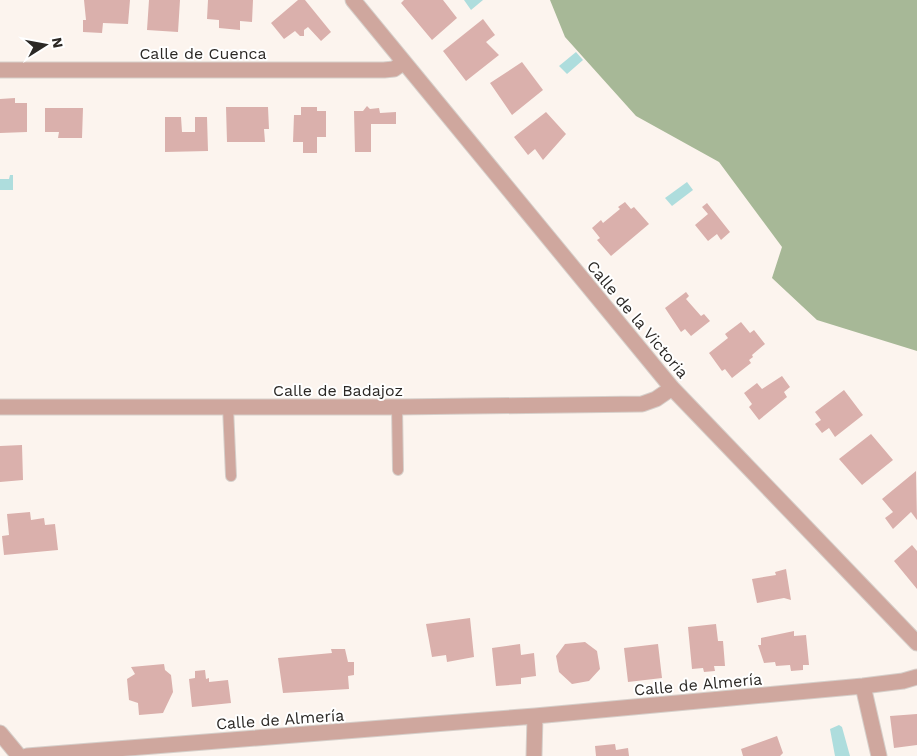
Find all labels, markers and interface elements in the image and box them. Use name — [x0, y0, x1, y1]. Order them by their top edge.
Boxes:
north arrow — [20, 20, 70, 70]
text: N — [49, 36, 67, 49]
street label: Calle de Cuenca — [139, 44, 267, 63]
street label: Calle de la Victoria — [583, 257, 692, 382]
street label: Calle de Badajoz — [273, 381, 403, 400]
street label: Calle de Almería — [633, 669, 763, 700]
street label: Calle de Almería — [215, 706, 345, 733]

